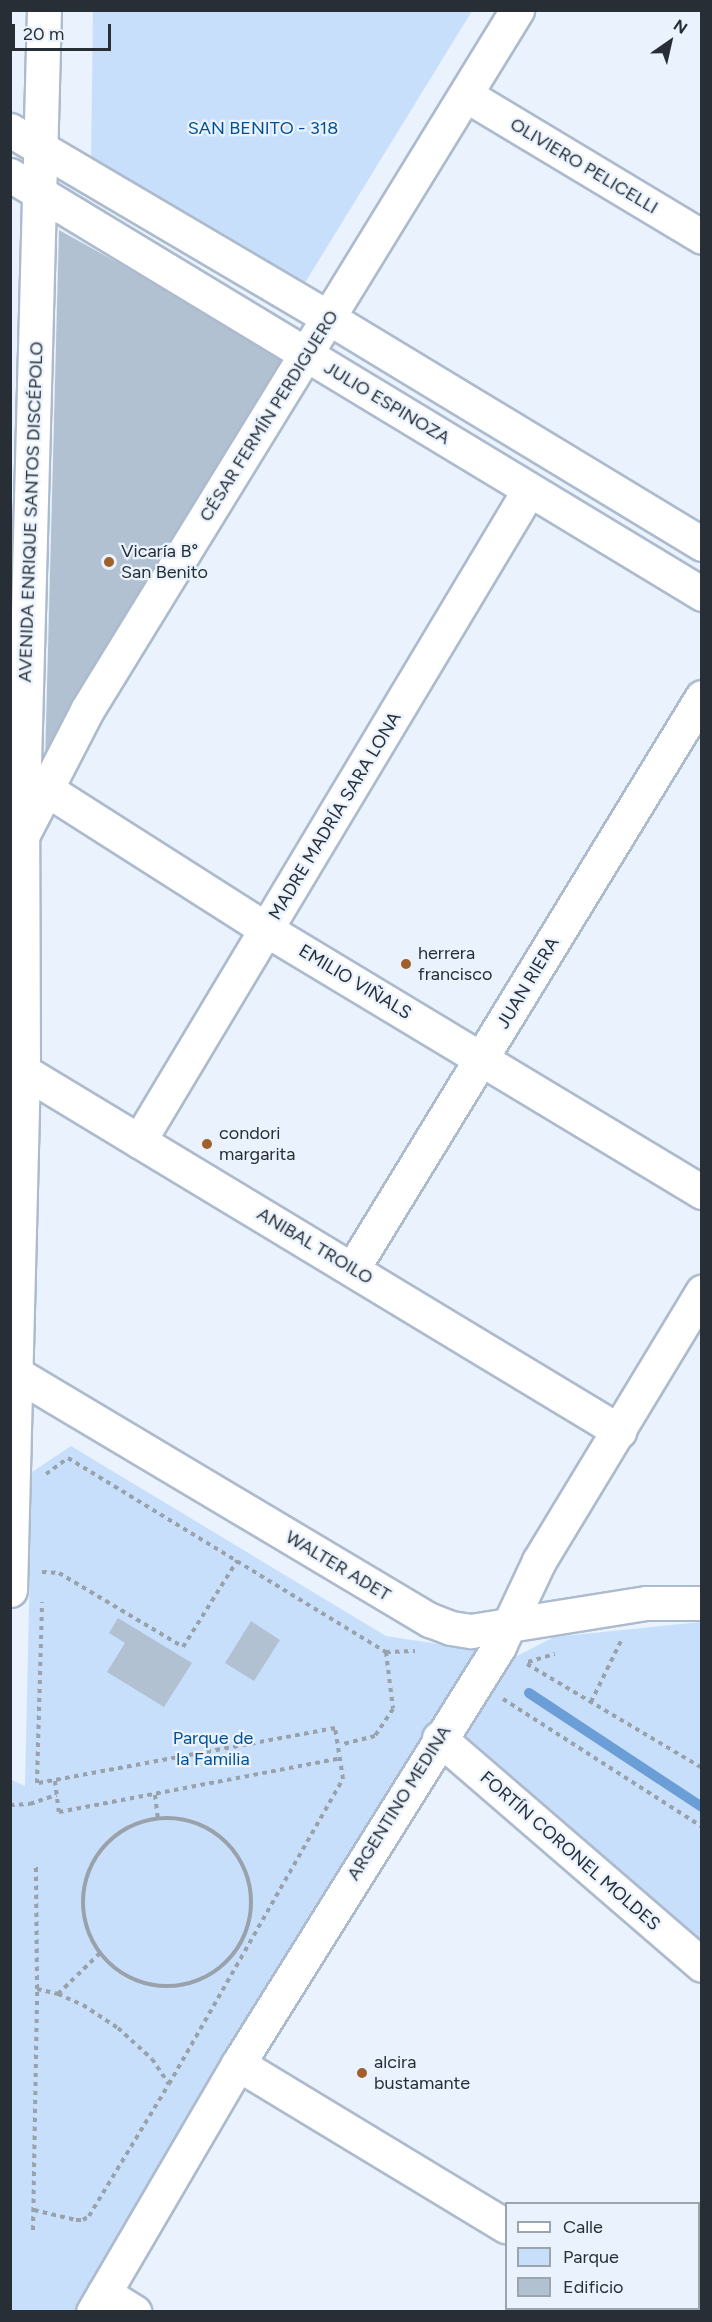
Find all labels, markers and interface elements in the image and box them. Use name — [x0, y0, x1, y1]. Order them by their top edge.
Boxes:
scale bar — [15, 12, 114, 50]
north arrow — [640, 12, 700, 72]
text: N — [670, 15, 691, 38]
text: 20 m — [23, 23, 64, 45]
street label: OLIVIERO PELICELLI — [506, 113, 662, 219]
park label: SAN BENITO - 318 — [188, 117, 338, 139]
street label: CÉSAR FERMÍN PERDIGUERO — [195, 307, 343, 525]
street label: AVENIDA ENRIQUE SANTOS DISCÉPOLO — [14, 341, 48, 683]
street label: JULIO ESPINOZA — [320, 357, 454, 449]
place label: Vicaría B° San Benito — [121, 541, 208, 584]
marker: Vicaría B° San Benito — [102, 555, 116, 569]
street label: MADRE MADRÍA SARA LONA — [264, 708, 406, 924]
street label: JUAN RIERA — [492, 933, 564, 1033]
street label: EMILIO VIÑALS — [295, 940, 415, 1024]
place label: herrera francisco — [418, 943, 492, 986]
marker: herrera francisco — [399, 957, 413, 971]
place label: condori margarita — [219, 1123, 296, 1166]
marker: condori margarita — [200, 1137, 214, 1151]
street label: ANIBAL TROILO — [253, 1203, 377, 1289]
street label: WALTER ADET — [282, 1526, 394, 1606]
street label: ARGENTINO MEDINA — [343, 1722, 455, 1884]
park label: Parque de la Familia — [173, 1728, 253, 1770]
street label: FORTÍN CORONEL MOLDES — [476, 1767, 664, 1935]
place label: alcira bustamante — [374, 2052, 470, 2094]
marker: alcira bustamante — [355, 2066, 369, 2080]
legend — [505, 2202, 700, 2310]
text: Calle — [563, 2216, 603, 2238]
text: Parque — [563, 2246, 619, 2268]
text: Edificio — [563, 2276, 624, 2298]

